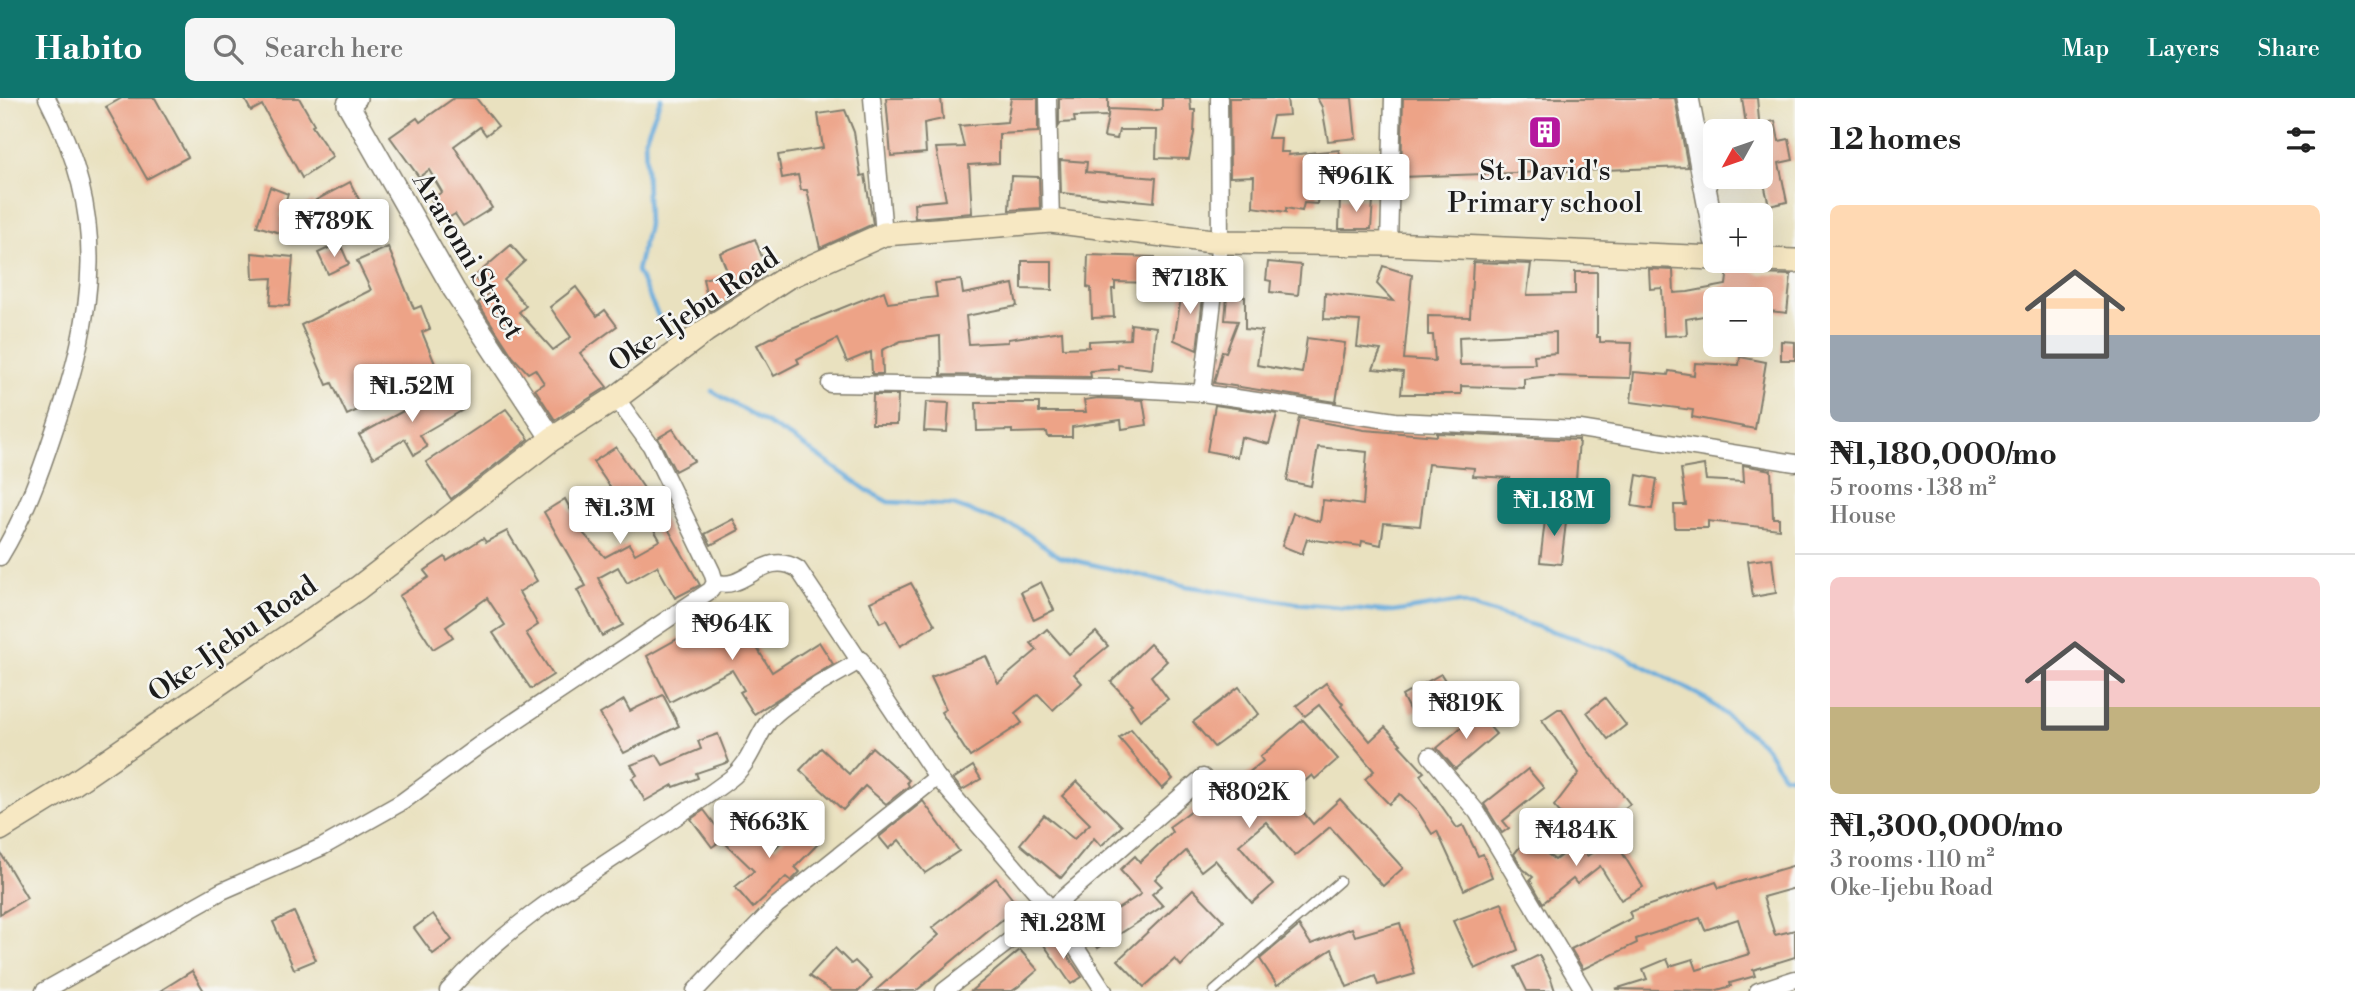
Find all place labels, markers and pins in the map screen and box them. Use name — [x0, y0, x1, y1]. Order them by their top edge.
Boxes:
building icon: St. David's Primary school — [1526, 113, 1564, 151]
place label: St. David's Primary school — [1448, 154, 1642, 221]
pin: ₦961K — [1307, 155, 1405, 214]
pin: ₦789K — [285, 200, 383, 259]
pin: ₦718K — [1141, 256, 1239, 316]
pin: ₦1.52M — [355, 364, 469, 424]
pin: ₦1.18M — [1497, 478, 1611, 538]
pin: ₦1.3M — [571, 486, 669, 546]
pin: ₦964K — [683, 602, 781, 662]
pin: ₦819K — [1417, 682, 1515, 741]
pin: ₦802K — [1200, 770, 1298, 830]
pin: ₦663K — [720, 800, 818, 860]
pin: ₦484K — [1527, 808, 1625, 868]
pin: ₦1.28M — [1006, 902, 1120, 961]

